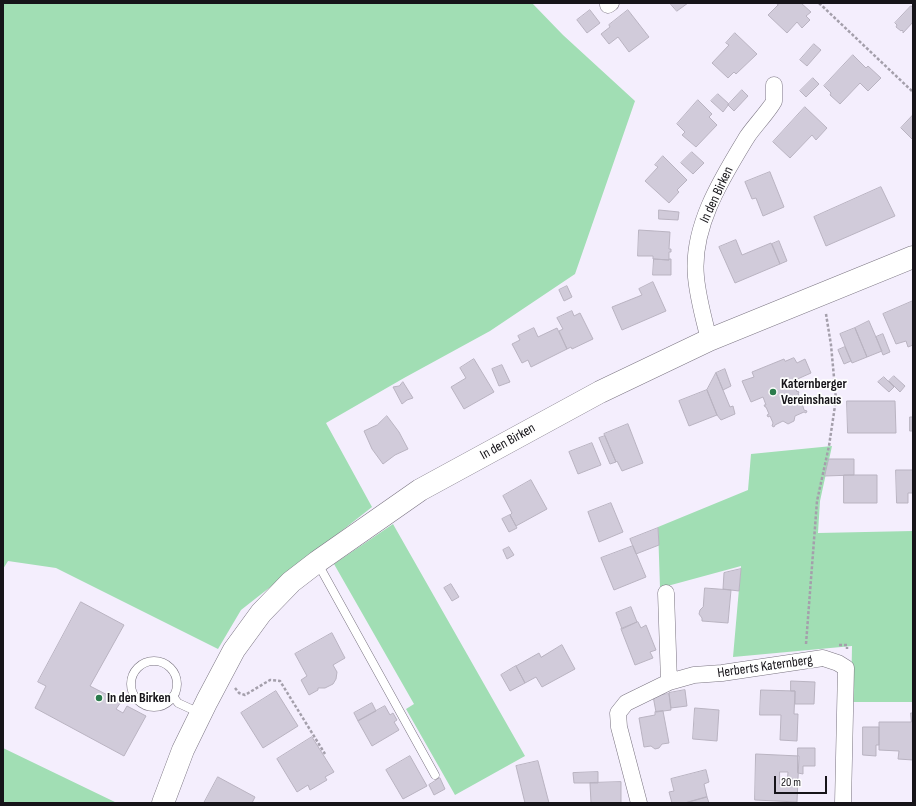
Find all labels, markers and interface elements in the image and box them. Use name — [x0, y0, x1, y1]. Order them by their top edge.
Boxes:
street label: In den Birken — [697, 164, 737, 226]
place label: Katernberger Vereinshaus — [781, 376, 847, 408]
marker: Katernberger Vereinshaus — [768, 387, 778, 397]
street label: In den Birken — [478, 420, 538, 464]
street label: Herberts Katernberg — [716, 652, 814, 682]
place label: In den Birken — [107, 690, 171, 706]
marker: In den Birken — [94, 693, 104, 703]
scale bar — [776, 768, 829, 794]
text: 20 m — [781, 775, 801, 790]

